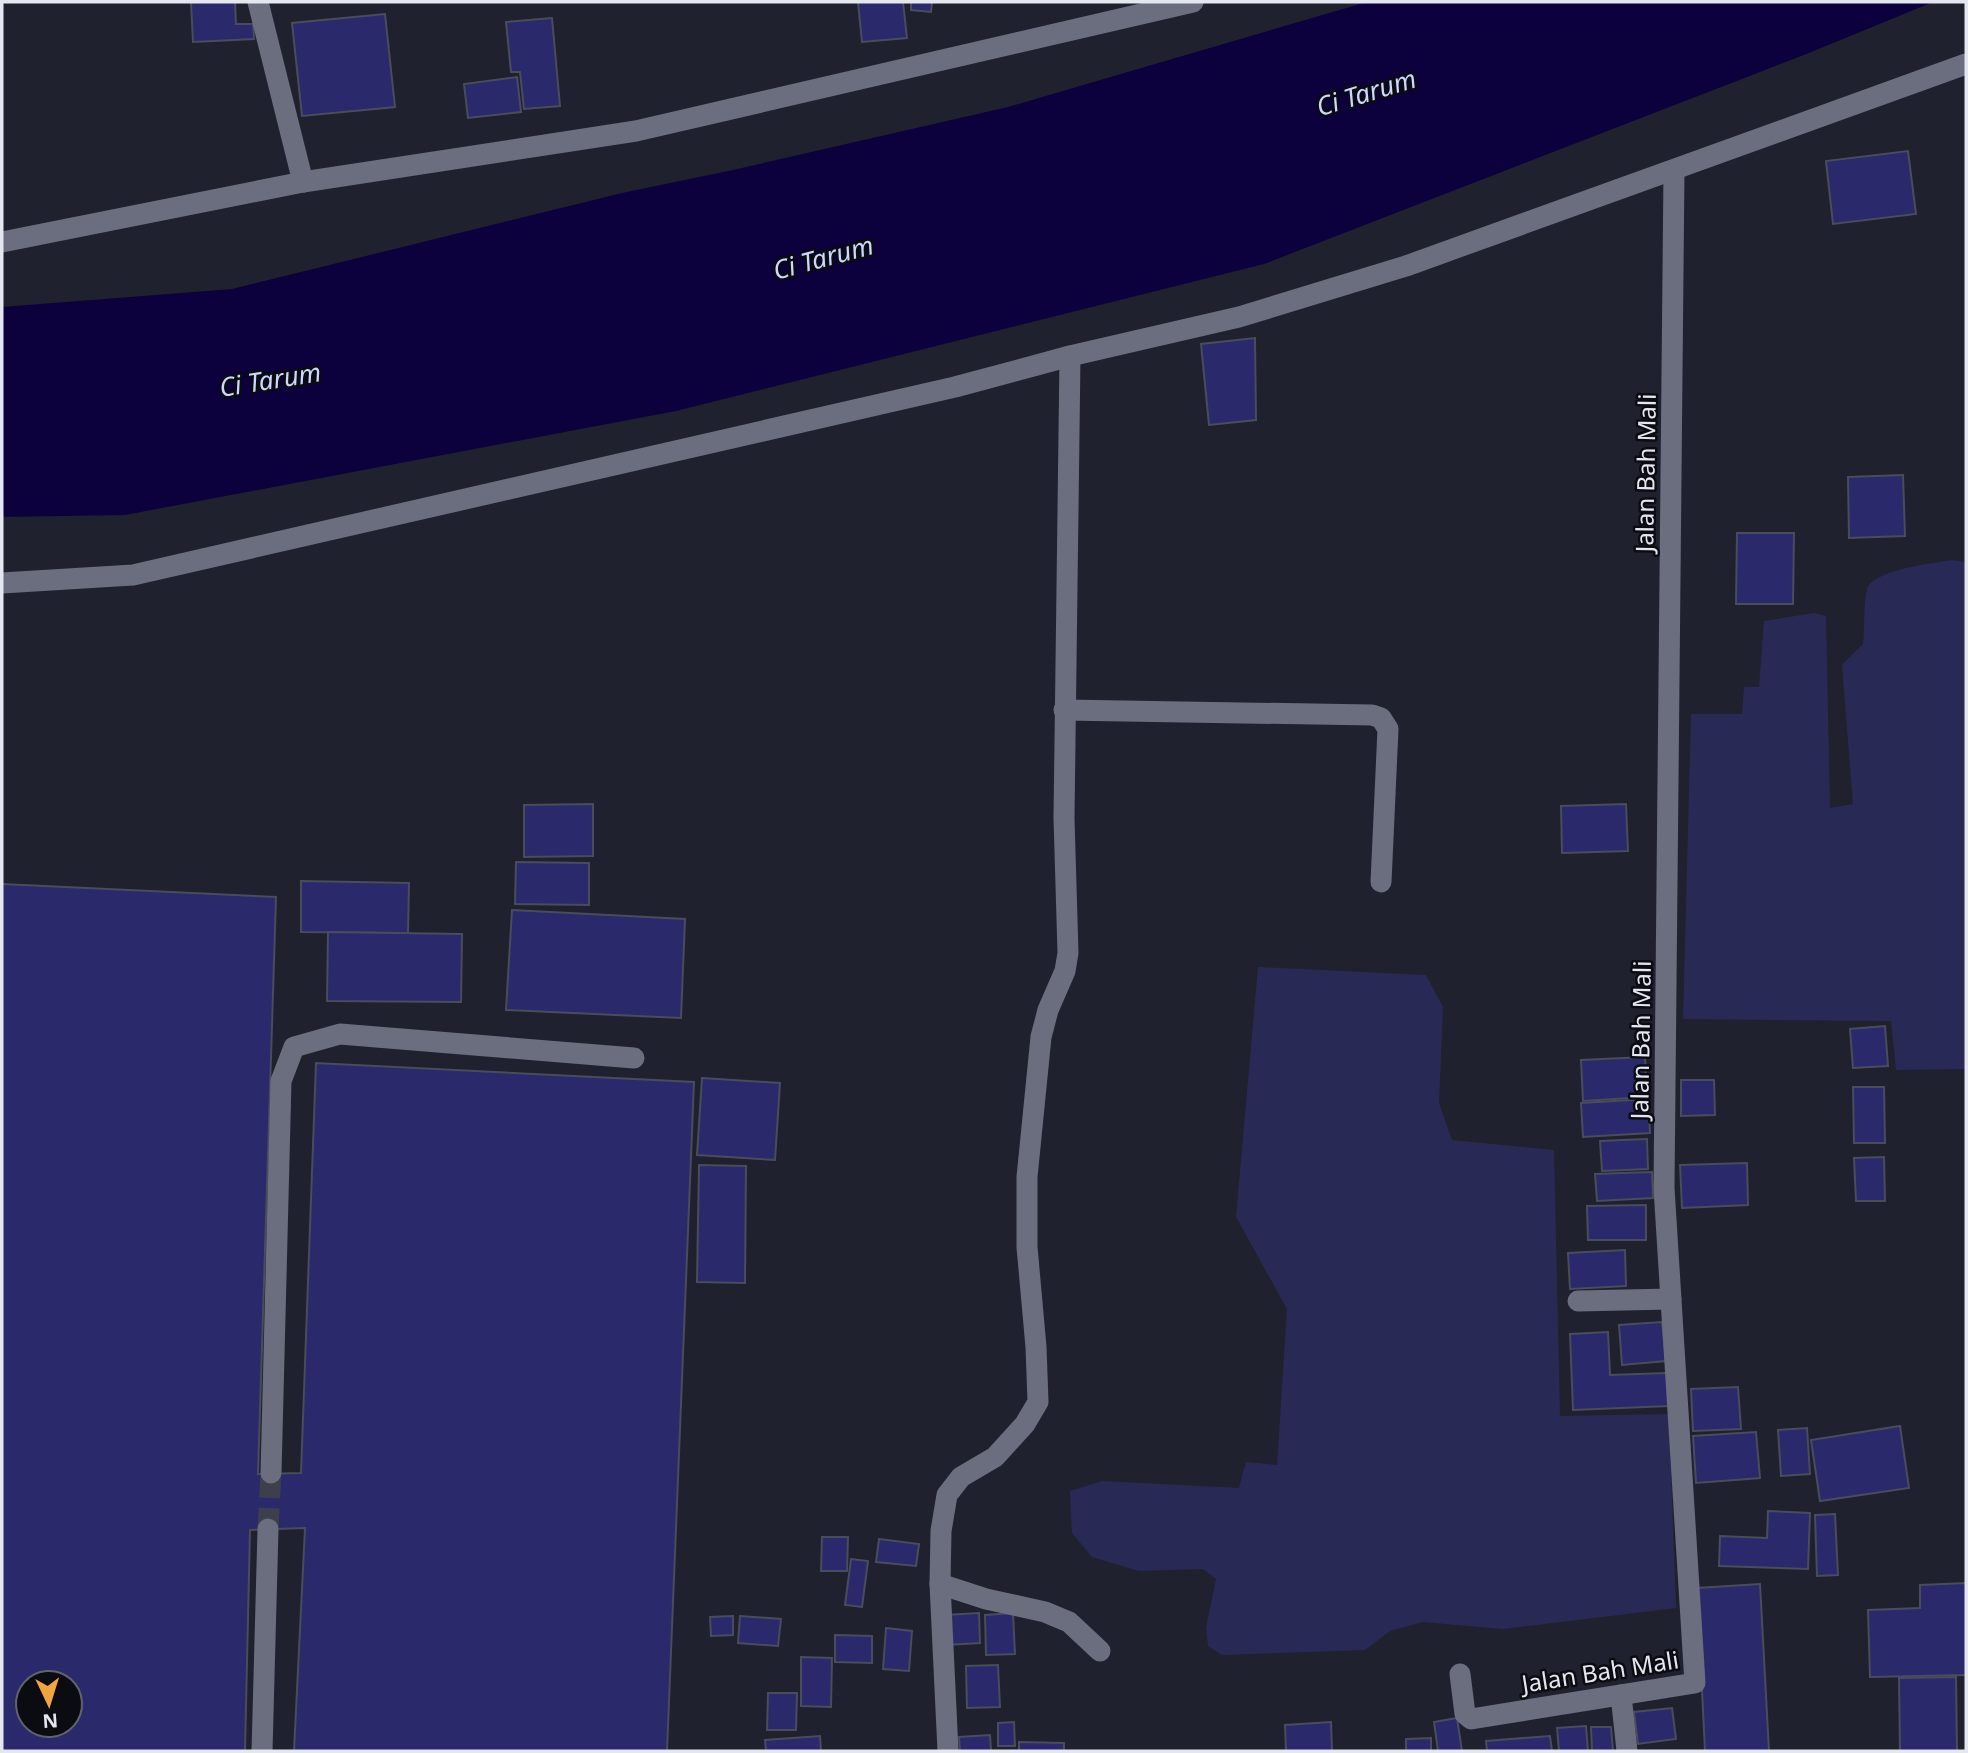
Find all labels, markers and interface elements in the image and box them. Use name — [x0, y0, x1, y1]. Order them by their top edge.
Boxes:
water label: Ci Tarum — [1312, 60, 1420, 124]
water label: Ci Tarum — [769, 226, 877, 288]
water label: Ci Tarum — [217, 353, 323, 405]
street label: Jalan Bah Mali — [1627, 393, 1663, 555]
street label: Jalan Bah Mali — [1622, 960, 1658, 1122]
street label: Jalan Bah Mali — [1517, 1642, 1681, 1700]
north arrow — [14, 1669, 84, 1739]
text: N — [42, 1707, 59, 1734]

